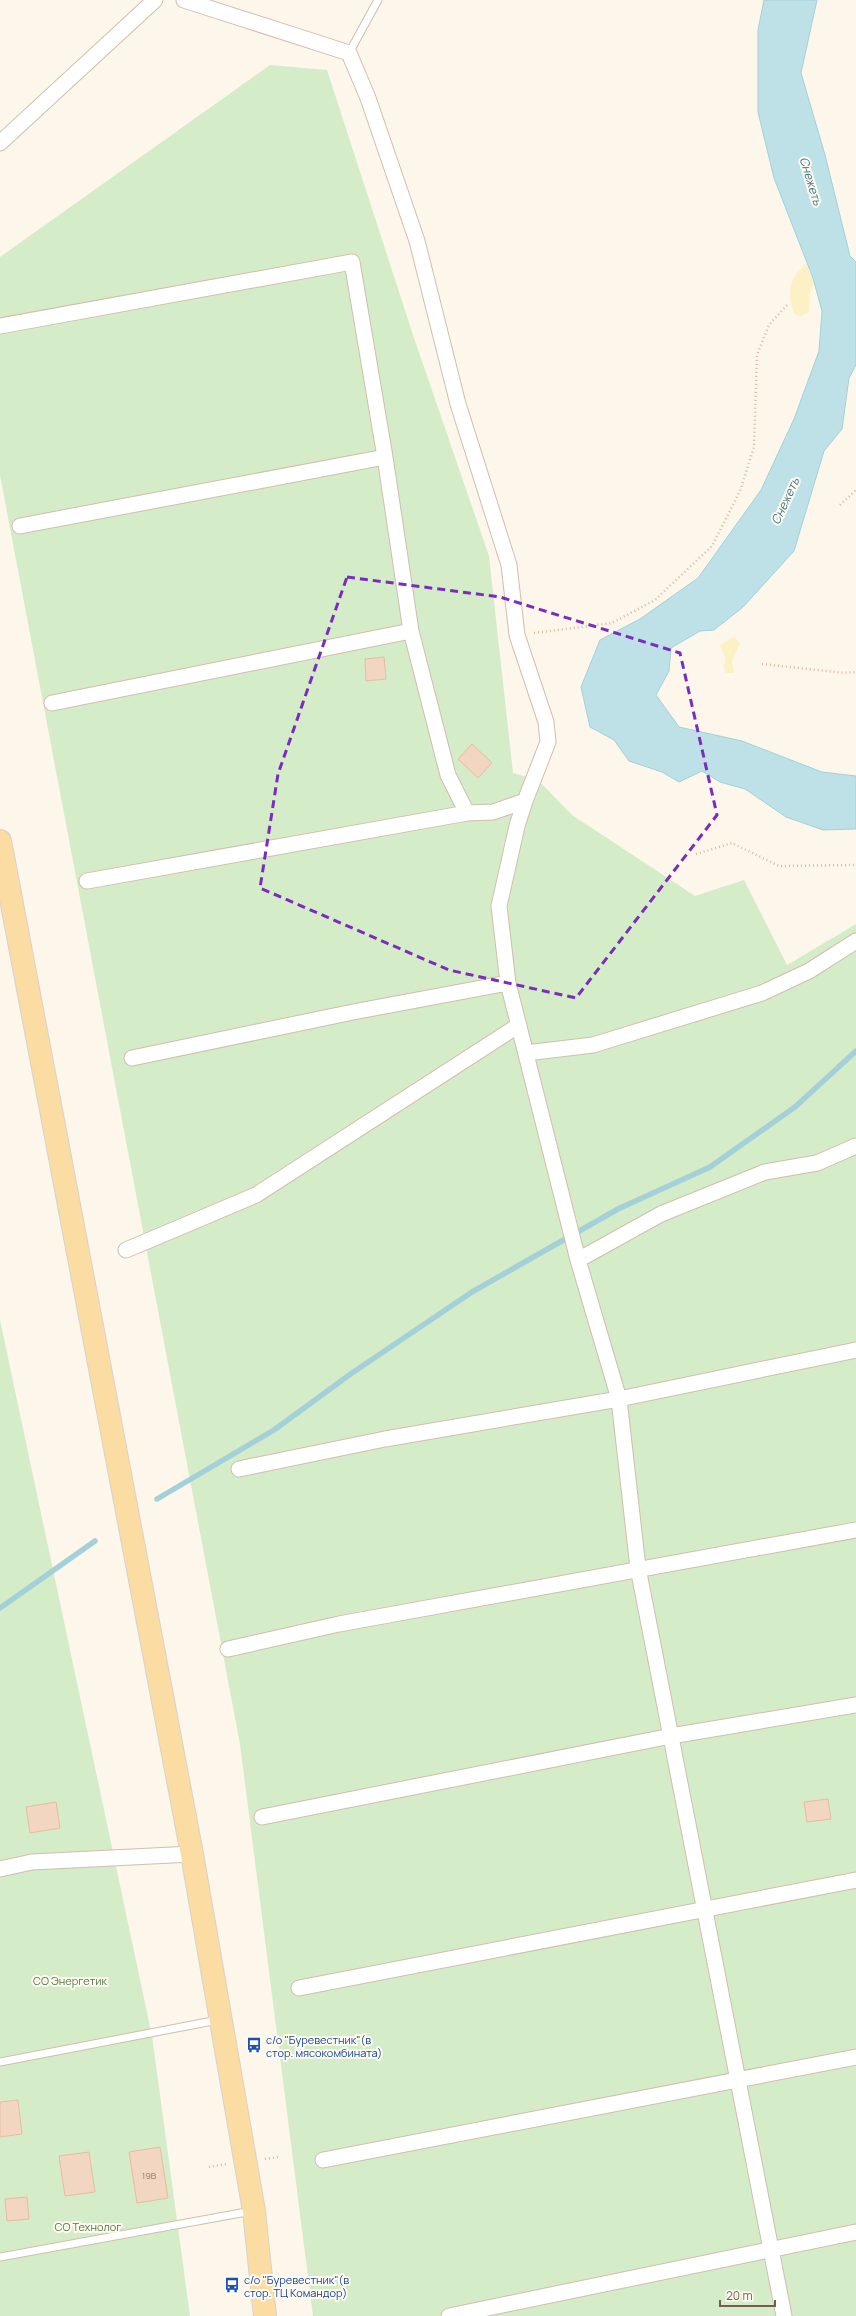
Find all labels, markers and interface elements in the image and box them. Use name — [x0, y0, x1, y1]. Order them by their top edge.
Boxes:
water label: Снежеть — [796, 155, 827, 208]
water label: Снежеть — [767, 474, 804, 527]
park label: СО Энергетик — [33, 1973, 108, 1988]
place label: с/о "Буревестник"(в стор. мясокомбината) — [266, 2032, 382, 2060]
bus stop icon: с/о "Буревестник"(в стор. мясокомбината) — [245, 2036, 263, 2054]
house number: 19В — [142, 2169, 157, 2182]
park label: СО Технолог — [55, 2219, 121, 2234]
place label: с/о "Буревестник"(в стор. ТЦ Командор) — [244, 2272, 349, 2300]
bus stop icon: с/о "Буревестник"(в стор. ТЦ Командор) — [223, 2276, 241, 2294]
scale bar — [720, 2282, 775, 2308]
text: 20 m — [726, 2287, 753, 2304]

